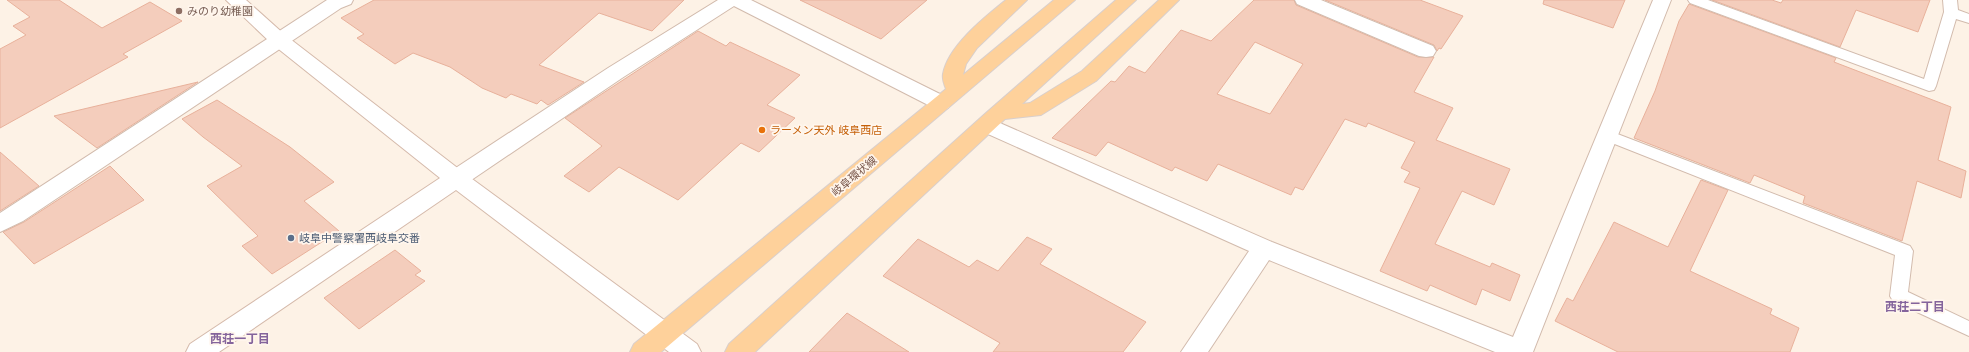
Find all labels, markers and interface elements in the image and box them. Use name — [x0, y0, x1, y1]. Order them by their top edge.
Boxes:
place label: みのり幼稚園 — [187, 4, 253, 18]
marker: みのり幼稚園 — [174, 6, 184, 16]
place label: ラーメン天外 岐阜西店 — [770, 123, 882, 137]
marker: ラーメン天外 岐阜西店 — [757, 125, 767, 135]
street label: 岐阜環状線 — [828, 153, 880, 199]
place label: 岐阜中警察署西岐阜交番 — [299, 231, 420, 245]
marker: 岐阜中警察署西岐阜交番 — [286, 233, 296, 243]
district label: 西荘二丁目 — [1885, 299, 1945, 314]
district label: 西荘一丁目 — [210, 331, 270, 346]

